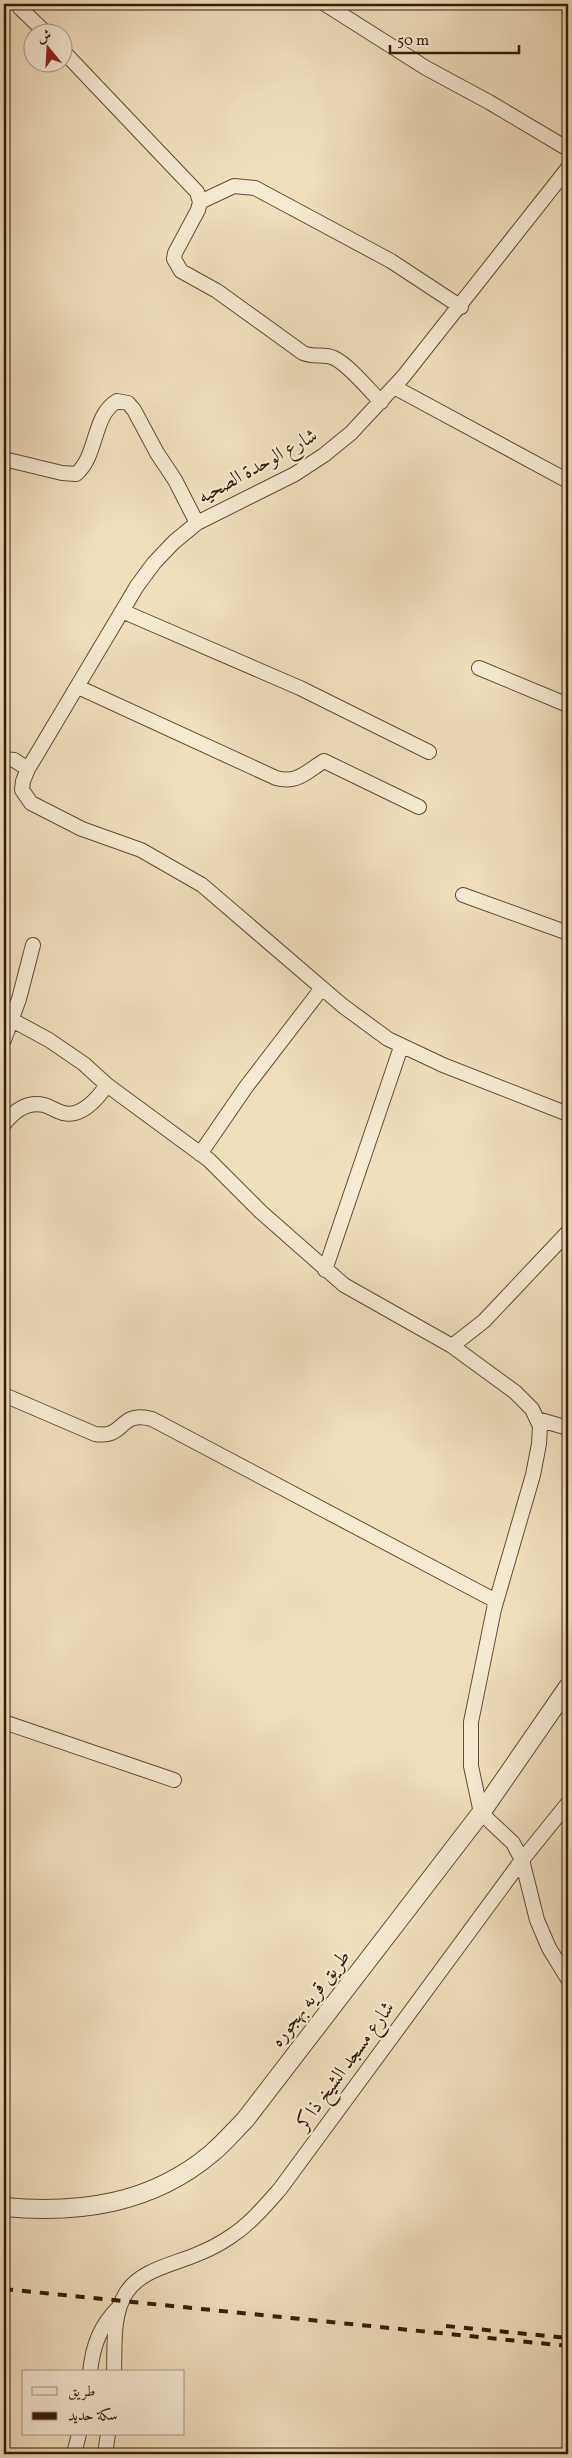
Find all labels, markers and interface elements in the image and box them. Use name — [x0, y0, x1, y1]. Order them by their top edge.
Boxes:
north arrow — [22, 22, 72, 72]
scale bar — [390, 22, 518, 54]
text: ش — [35, 26, 54, 48]
text: 50 m — [397, 31, 429, 52]
street label: شارع الوحدة الصحيه — [193, 422, 324, 513]
street label: طريق قريه بهجوره — [264, 1945, 358, 2053]
street label: شارع مسجد الشيخ ذاكر — [289, 1996, 404, 2139]
legend — [22, 2370, 185, 2436]
text: طريق — [68, 2382, 95, 2403]
text: سكة حديد — [68, 2406, 117, 2427]

